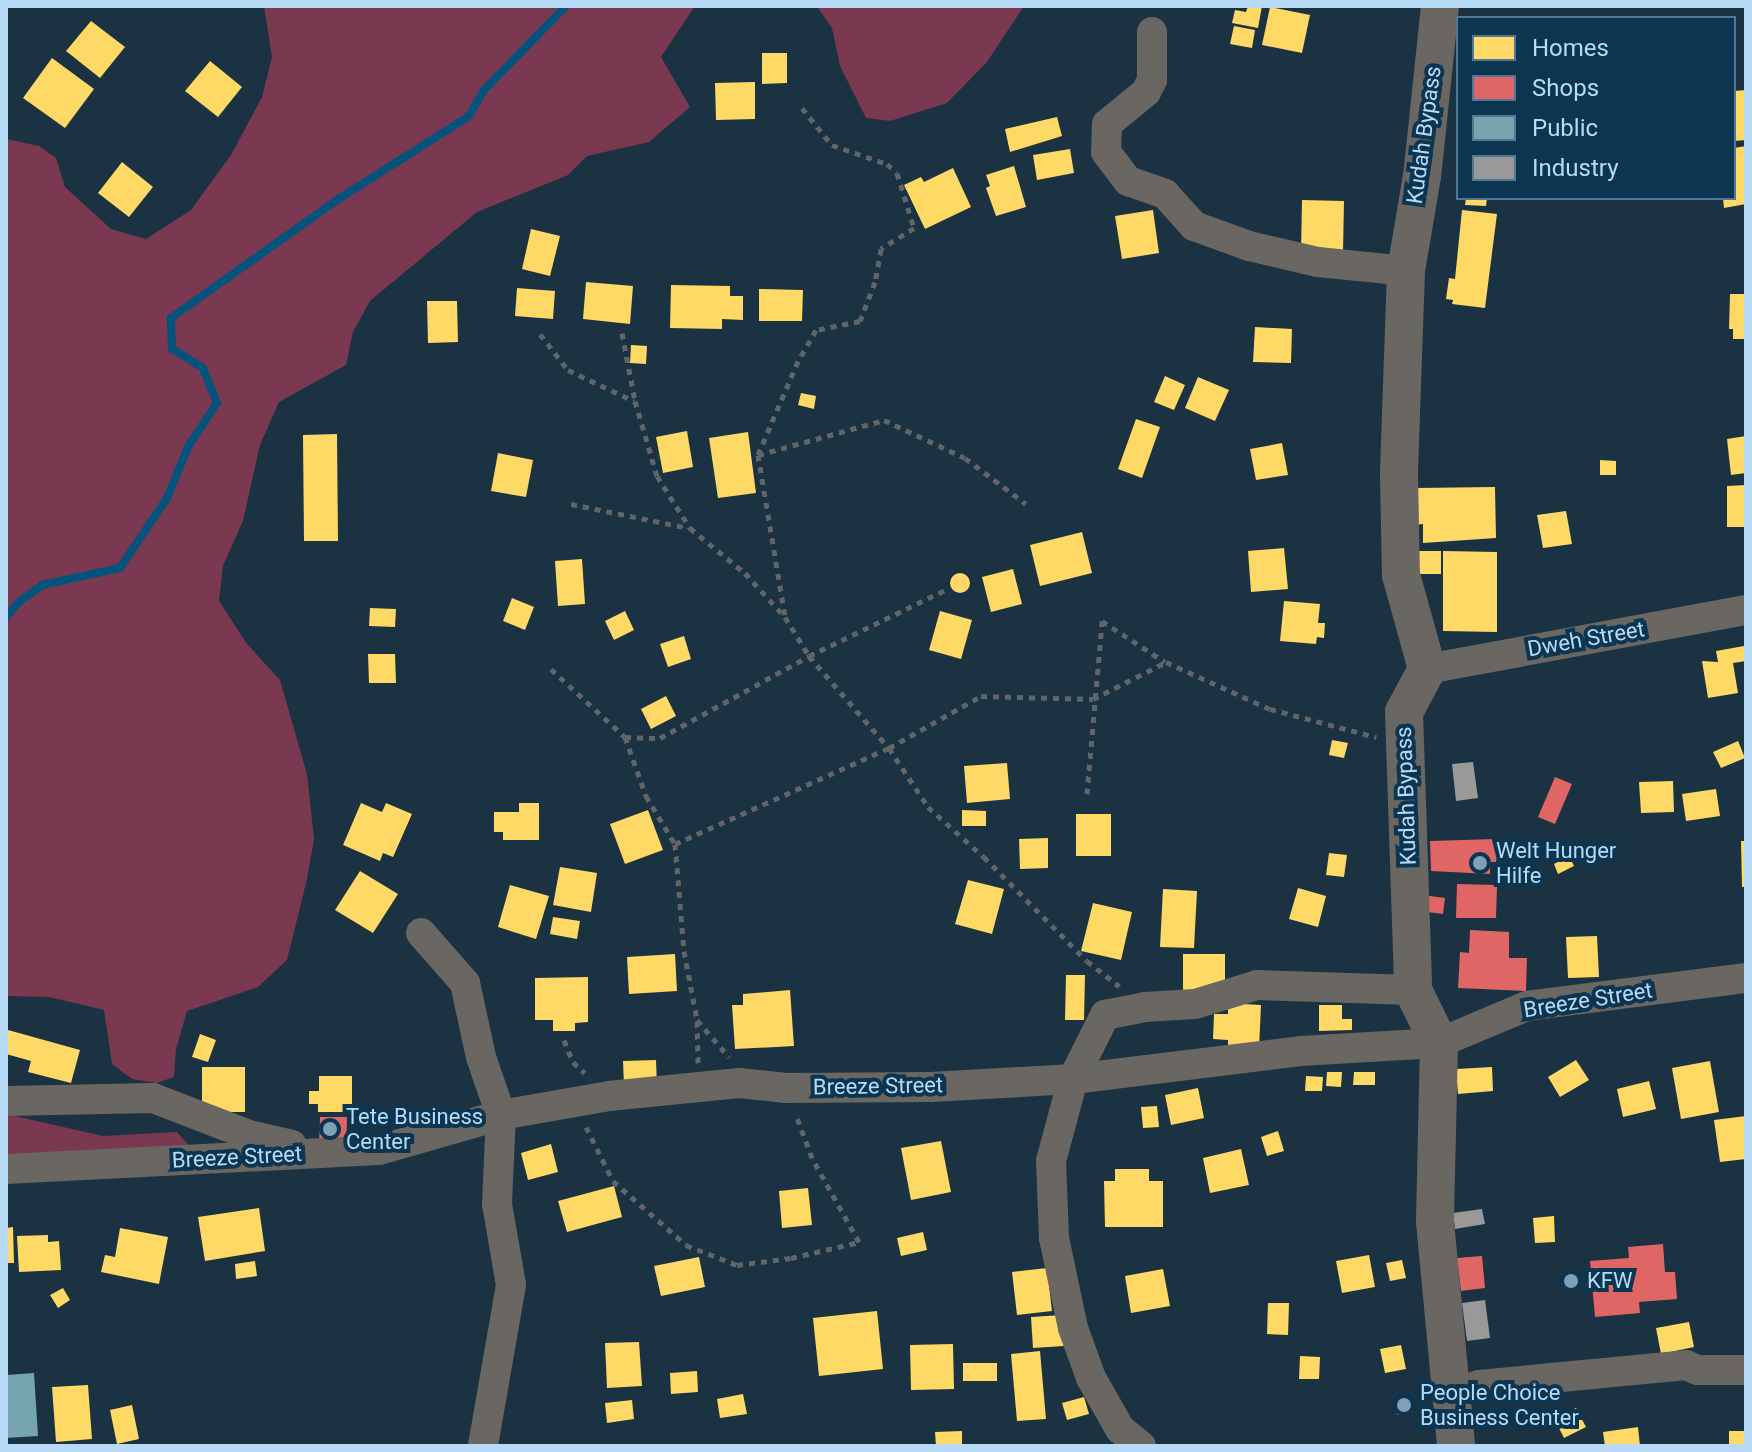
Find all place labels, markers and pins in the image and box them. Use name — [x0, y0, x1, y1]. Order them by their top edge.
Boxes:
place label: Welt Hunger Hilfe — [1496, 837, 1616, 888]
marker: Welt Hunger Hilfe — [1471, 854, 1489, 872]
place label: Tete Business Center — [346, 1103, 483, 1154]
marker: Tete Business Center — [321, 1120, 339, 1138]
place label: KFW — [1587, 1268, 1632, 1294]
marker: KFW — [1562, 1272, 1580, 1290]
place label: People Choice Business Center — [1420, 1379, 1579, 1430]
marker: People Choice Business Center — [1395, 1396, 1413, 1414]

